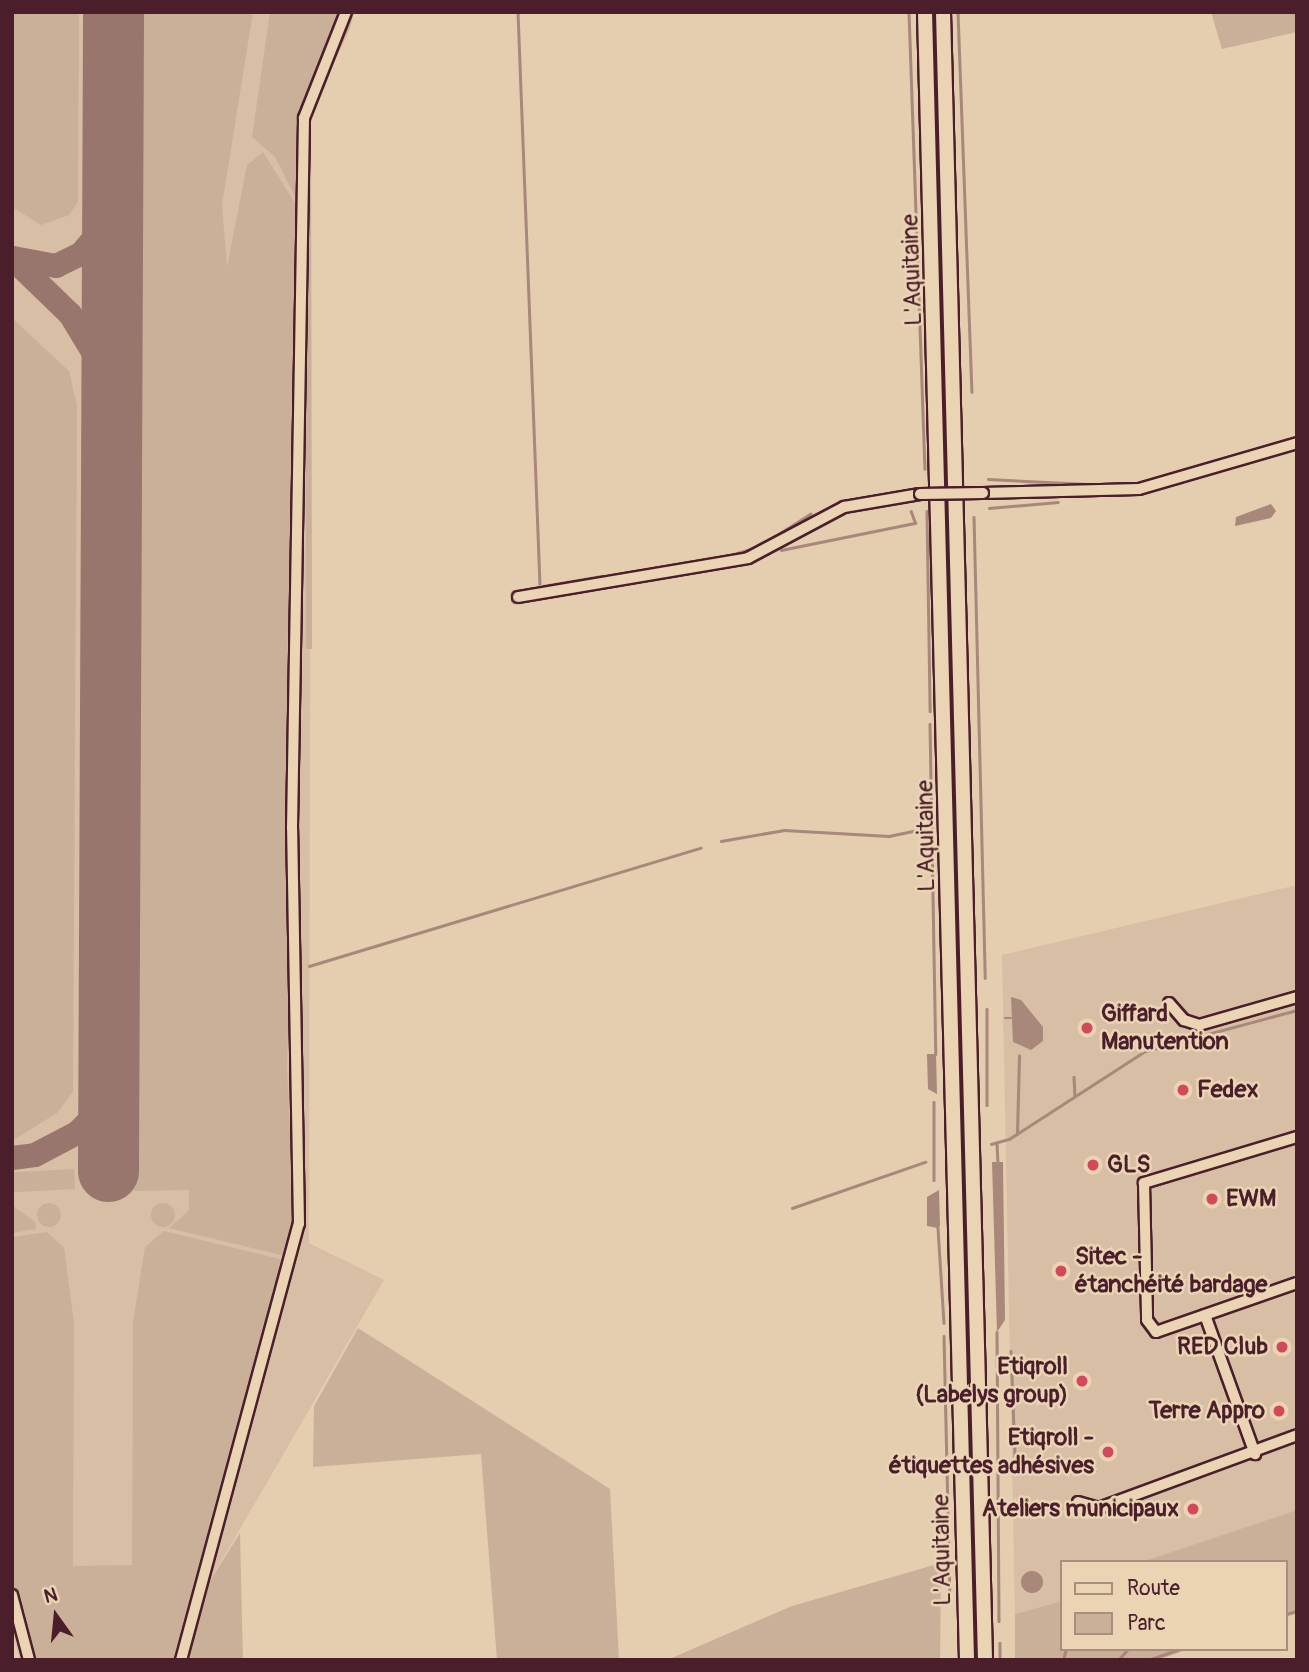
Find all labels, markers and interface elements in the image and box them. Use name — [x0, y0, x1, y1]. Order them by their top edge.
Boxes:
street label: L'Aquitaine — [896, 214, 928, 326]
street label: L'Aquitaine — [911, 780, 941, 892]
place label: Giffard Manutention — [1101, 1000, 1229, 1056]
marker: Giffard Manutention — [1079, 1020, 1095, 1036]
place label: Fedex — [1197, 1076, 1258, 1104]
marker: Fedex — [1175, 1082, 1191, 1098]
place label: GLS — [1107, 1151, 1150, 1179]
marker: GLS — [1085, 1157, 1101, 1173]
place label: EWM — [1226, 1185, 1276, 1213]
marker: EWM — [1204, 1191, 1220, 1207]
place label: Sitec - étanchéité bardage — [1075, 1243, 1267, 1299]
marker: Sitec - étanchéité bardage — [1053, 1263, 1069, 1279]
place label: RED Club — [1177, 1333, 1268, 1361]
marker: RED Club — [1274, 1339, 1290, 1355]
place label: Etiqroll (Labelys group) — [915, 1353, 1068, 1409]
marker: Etiqroll (Labelys group) — [1074, 1373, 1090, 1389]
place label: Terre Appro — [1148, 1397, 1265, 1425]
marker: Terre Appro — [1271, 1403, 1287, 1419]
place label: Etiqroll - étiquettes adhésives — [889, 1424, 1094, 1480]
marker: Etiqroll - étiquettes adhésives — [1100, 1444, 1116, 1460]
street label: L'Aquitaine — [927, 1494, 957, 1606]
place label: Ateliers municipaux — [982, 1495, 1179, 1523]
marker: Ateliers municipaux — [1185, 1501, 1201, 1517]
legend — [1060, 1560, 1288, 1651]
text: Route — [1127, 1575, 1180, 1602]
north arrow — [21, 1581, 91, 1651]
text: N — [41, 1582, 60, 1609]
text: Parc — [1127, 1610, 1166, 1637]

